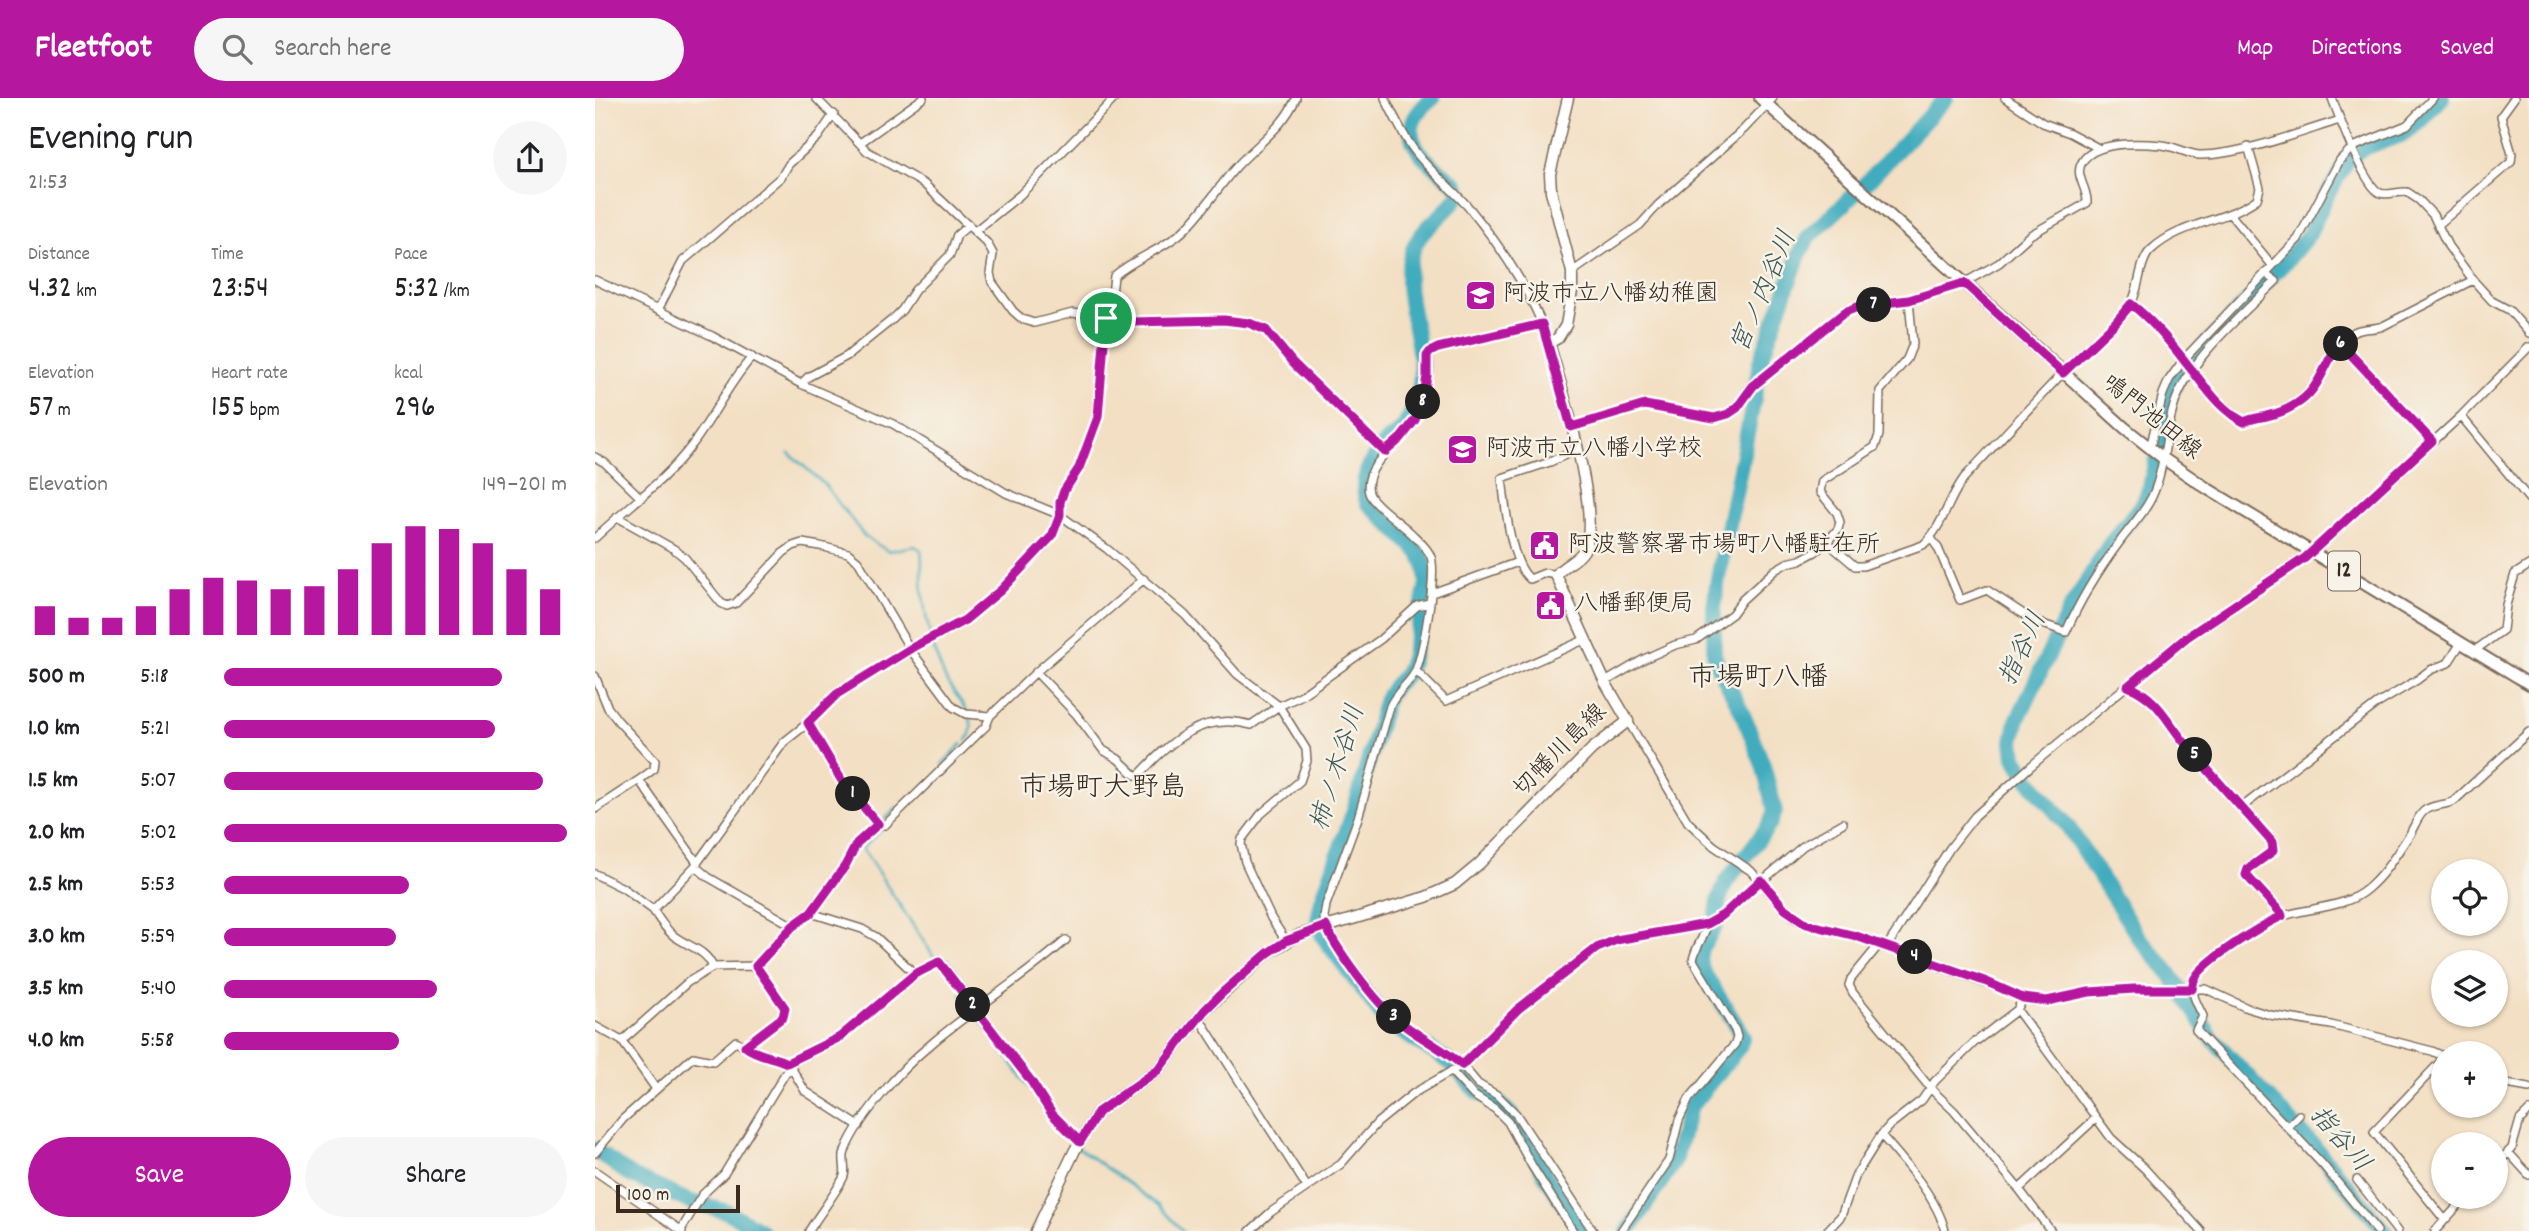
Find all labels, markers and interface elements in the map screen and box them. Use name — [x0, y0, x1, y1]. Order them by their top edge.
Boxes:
search box — [194, 18, 684, 81]
text: Fleetfoot — [35, 26, 152, 73]
icon: search — [218, 30, 256, 68]
text: Search here — [274, 31, 391, 68]
text: Map — [2237, 32, 2273, 66]
text: Directions — [2311, 32, 2402, 66]
text: Saved — [2440, 32, 2494, 66]
text: Evening run — [28, 113, 193, 168]
button: share — [493, 121, 567, 195]
text: 21:53 — [28, 167, 68, 200]
water label: 宮ノ内谷川 — [1723, 225, 1807, 359]
text: Distance — [28, 242, 90, 269]
text: Time — [211, 242, 244, 269]
text: Pace — [394, 242, 428, 269]
text: 4.32 — [28, 269, 72, 312]
text: 23:54 — [211, 269, 269, 312]
text: 5:32 — [394, 269, 439, 312]
school or university icon: 阿波市立八幡幼稚園 — [1463, 278, 1497, 312]
place label: 阿波市立八幡幼稚園 — [1503, 278, 1719, 312]
text: km — [72, 279, 97, 306]
text: /km — [439, 279, 470, 306]
pin — [1076, 288, 1136, 348]
pin: 7 — [1857, 288, 1891, 322]
text: 7 — [1870, 291, 1877, 318]
icon: arrive — [1087, 299, 1125, 337]
pin: 6 — [2323, 327, 2359, 362]
text: 6 — [2336, 330, 2345, 357]
text: Elevation — [28, 361, 94, 388]
text: Heart rate — [211, 361, 288, 388]
text: kcal — [394, 361, 423, 388]
street label: 鳴門池田線 — [2094, 367, 2208, 469]
pin: 8 — [1405, 384, 1441, 420]
text: 57 — [28, 388, 53, 431]
text: 155 — [211, 388, 245, 431]
text: 296 — [394, 388, 436, 431]
text: 8 — [1419, 388, 1426, 415]
text: m — [53, 398, 71, 425]
text: bpm — [245, 398, 280, 425]
school or university icon: 阿波市立八幡小学校 — [1446, 433, 1480, 467]
place label: 阿波市立八幡小学校 — [1486, 433, 1702, 467]
text: Elevation — [28, 469, 108, 502]
text: 149–201 m — [482, 469, 567, 502]
public building icon: 阿波警察署市場町八幡駐在所 — [1528, 529, 1562, 563]
place label: 阿波警察署市場町八幡駐在所 — [1568, 529, 1880, 563]
road number: 12 — [2328, 551, 2360, 590]
public building icon: 八幡郵便局 — [1534, 588, 1568, 622]
place label: 八幡郵便局 — [1574, 588, 1694, 622]
water label: 指谷川 — [1991, 606, 2057, 692]
district label: 市場町八幡 — [1688, 660, 1828, 700]
text: 500 m — [28, 661, 85, 694]
text: 5:18 — [140, 661, 169, 694]
street label: 切幡川島線 — [1507, 697, 1615, 805]
water label: 柿ノ木谷川 — [1302, 700, 1376, 836]
text: 1.0 km — [28, 713, 80, 746]
text: 5:21 — [140, 713, 170, 746]
pin: 5 — [2177, 738, 2213, 772]
text: 5 — [2190, 741, 2199, 768]
text: 1.5 km — [28, 765, 78, 798]
text: 5:07 — [140, 765, 176, 798]
district label: 市場町大野島 — [1019, 770, 1187, 810]
pin: 1 — [835, 776, 871, 812]
text: 1 — [850, 780, 855, 807]
text: 2.0 km — [28, 817, 85, 850]
text: 5:02 — [140, 817, 177, 850]
map controls — [2431, 859, 2508, 1209]
button: locate — [2431, 859, 2508, 936]
text: 2.5 km — [28, 869, 83, 902]
text: 5:53 — [140, 869, 175, 902]
text: 3.0 km — [28, 921, 85, 954]
text: 5:59 — [140, 921, 176, 954]
pin: 4 — [1897, 940, 1933, 974]
text: 4 — [1911, 943, 1918, 970]
button: layers — [2431, 950, 2508, 1027]
text: 3.5 km — [28, 973, 83, 1006]
text: 5:40 — [140, 973, 177, 1006]
pin: 2 — [955, 988, 991, 1023]
text: 2 — [968, 991, 977, 1018]
pin: 3 — [1377, 1000, 1411, 1034]
text: 3 — [1389, 1003, 1398, 1030]
text: 4.0 km — [28, 1025, 84, 1058]
text: 5:58 — [140, 1025, 174, 1058]
button: + — [2431, 1041, 2508, 1118]
water label: 指谷川 — [2299, 1098, 2379, 1182]
button: − — [2431, 1132, 2508, 1209]
button: Save — [28, 1137, 291, 1217]
button: Share — [305, 1137, 567, 1217]
scale bar — [616, 1182, 740, 1214]
text: 100 m — [627, 1183, 669, 1210]

